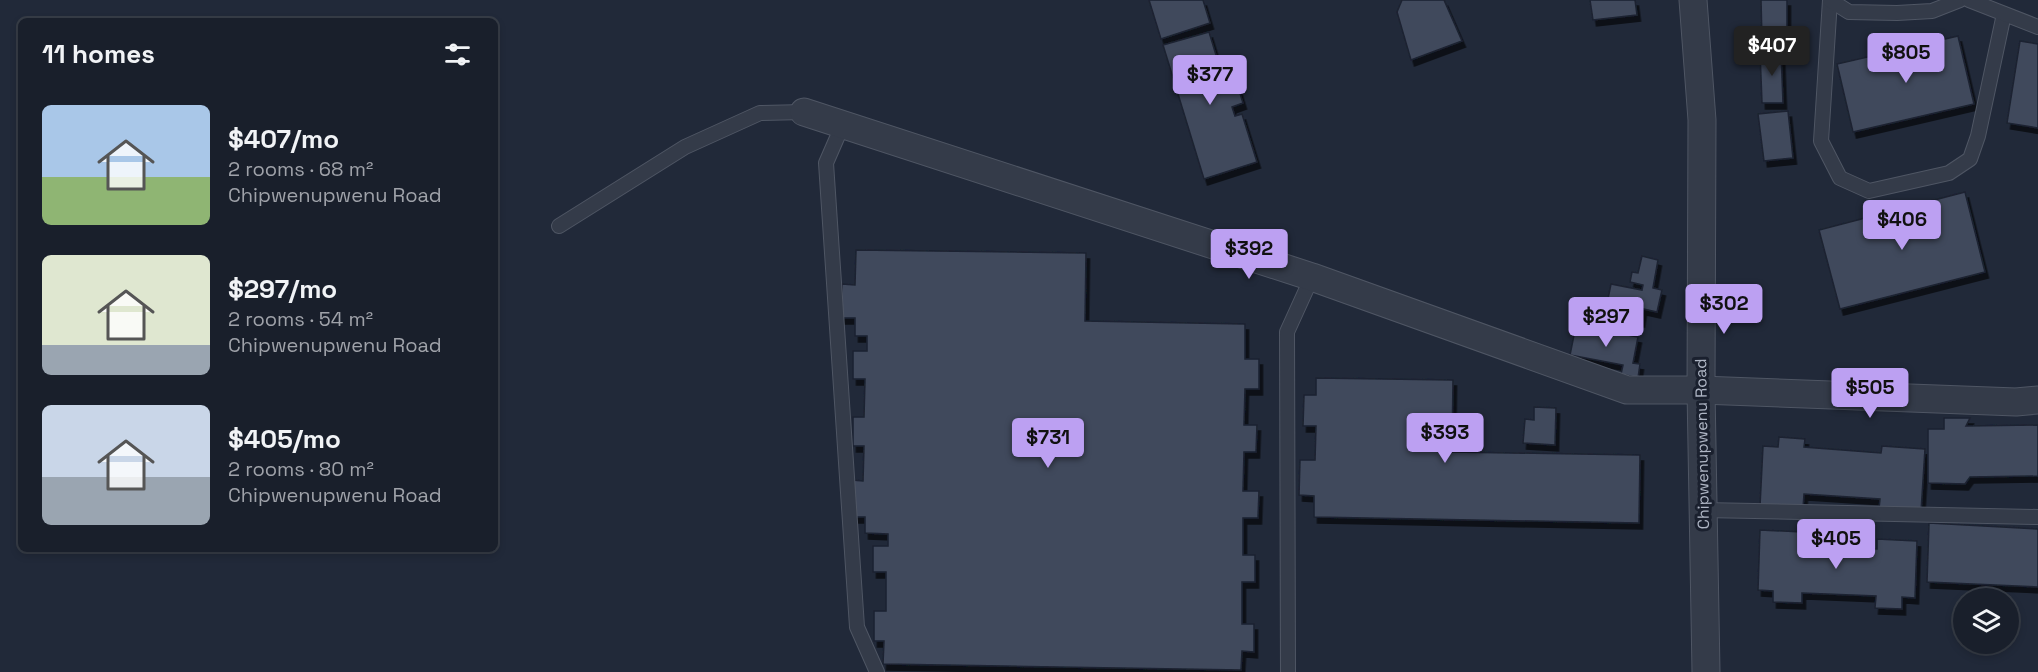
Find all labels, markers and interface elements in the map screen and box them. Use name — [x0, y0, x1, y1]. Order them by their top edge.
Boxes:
pin: $407 — [1736, 26, 1808, 77]
text: $407 — [1748, 32, 1796, 58]
pin: $805 — [1870, 33, 1942, 84]
text: 11 homes — [42, 37, 155, 71]
icon: filters — [441, 38, 474, 71]
text: $805 — [1881, 39, 1931, 65]
pin: $377 — [1174, 55, 1246, 106]
text: $377 — [1187, 61, 1233, 87]
text: $407/mo — [228, 122, 339, 156]
icon: home — [90, 129, 162, 201]
text: 2 rooms · 68 m² — [228, 156, 373, 182]
text: Chipwenupwenu Road — [228, 182, 442, 208]
pin: $406 — [1866, 200, 1938, 251]
text: $406 — [1877, 206, 1927, 232]
pin: $392 — [1213, 229, 1285, 280]
text: $392 — [1225, 235, 1273, 261]
text: $297/mo — [228, 272, 337, 306]
icon: home — [90, 279, 162, 351]
pin: $302 — [1688, 284, 1760, 335]
text: $302 — [1699, 290, 1749, 316]
pin: $297 — [1570, 297, 1642, 348]
text: $297 — [1583, 303, 1629, 329]
text: 2 rooms · 54 m² — [228, 306, 373, 332]
text: Chipwenupwenu Road — [228, 332, 442, 358]
street label: Chipwenupwenu Road — [1690, 358, 1714, 530]
pin: $505 — [1834, 368, 1906, 419]
text: $505 — [1845, 374, 1895, 400]
pin: $393 — [1409, 413, 1481, 464]
pin: $731 — [1012, 418, 1084, 469]
text: $393 — [1421, 419, 1469, 445]
text: $405/mo — [228, 422, 341, 456]
text: $731 — [1026, 424, 1070, 450]
icon: home — [90, 429, 162, 501]
text: 2 rooms · 80 m² — [228, 456, 374, 482]
text: Chipwenupwenu Road — [228, 482, 442, 508]
pin: $405 — [1800, 519, 1872, 570]
text: $405 — [1811, 525, 1861, 551]
map controls — [1953, 588, 2019, 654]
button: layers — [1953, 588, 2019, 654]

